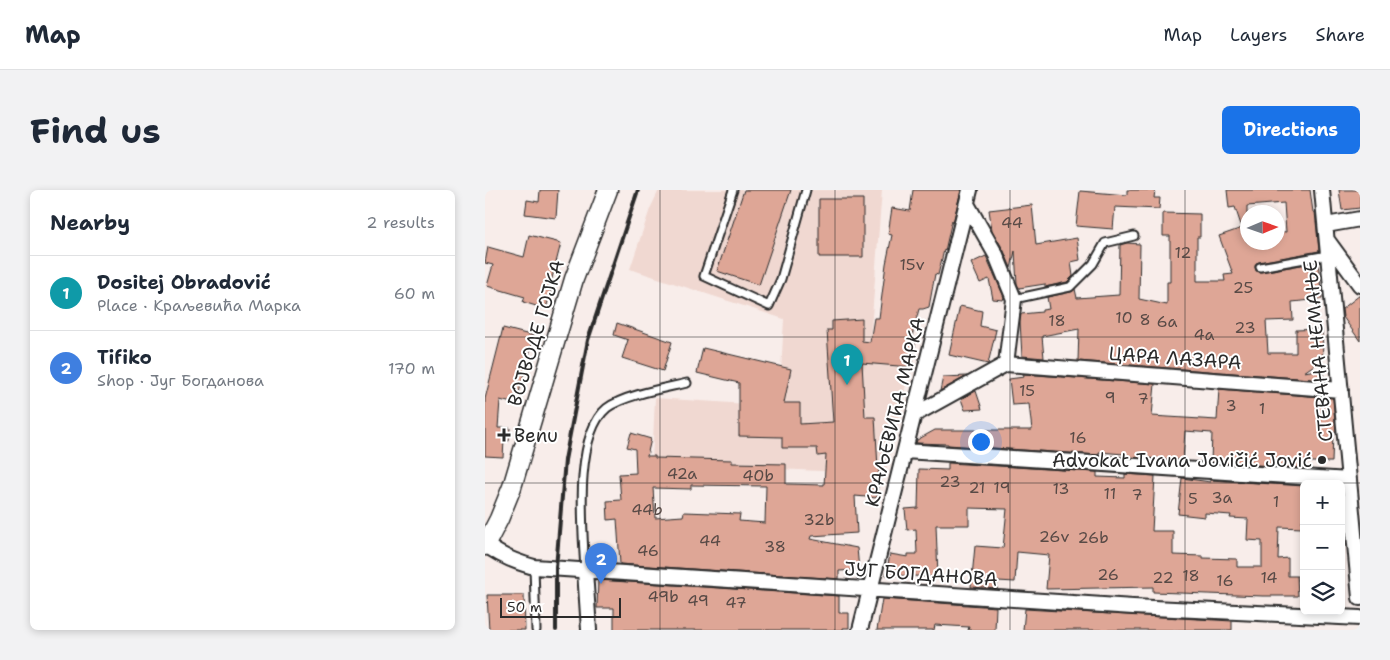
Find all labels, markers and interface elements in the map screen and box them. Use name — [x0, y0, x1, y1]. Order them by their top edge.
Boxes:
text: Map — [25, 19, 81, 51]
text: Map — [1164, 23, 1202, 47]
text: Layers — [1230, 23, 1287, 47]
text: Share — [1315, 23, 1365, 47]
button: Directions — [1222, 106, 1360, 154]
text: Find us — [30, 107, 161, 154]
north arrow — [1240, 205, 1285, 250]
text: Nearby — [50, 209, 130, 237]
text: 2 results — [366, 212, 435, 233]
house number: 44 — [1001, 212, 1023, 233]
house number: 12 — [1174, 242, 1192, 263]
house number: 15v — [899, 254, 925, 275]
street label: ВОЈВОДЕ ГОЈКА — [502, 257, 570, 409]
street label: СТЕВАНА НЕМАЊЕ — [1298, 259, 1338, 443]
text: Dositej Obradović — [97, 270, 271, 295]
house number: 25 — [1233, 277, 1253, 298]
text: 1 — [62, 283, 70, 304]
text: 60 m — [394, 283, 435, 304]
text: Place · Краљевића Марка — [97, 295, 301, 316]
house number: 10 — [1115, 307, 1133, 328]
house number: 8 — [1139, 309, 1151, 330]
house number: 18 — [1048, 310, 1066, 331]
house number: 6a — [1157, 311, 1177, 332]
street label: КРАЉЕВИЋА МАРКА — [859, 314, 931, 509]
house number: 23 — [1234, 317, 1256, 338]
house number: 4a — [1194, 324, 1214, 345]
street label: ЦАРА ЛАЗАРА — [1108, 341, 1242, 375]
pin: 1 — [831, 344, 863, 385]
text: Tifiko — [97, 345, 152, 370]
text: 2 — [60, 358, 72, 379]
text: 170 m — [388, 358, 435, 379]
text: Shop · Југ Богданова — [97, 370, 264, 391]
house number: 15 — [1019, 380, 1035, 401]
house number: 9 — [1104, 387, 1116, 408]
house number: 7 — [1137, 388, 1149, 409]
house number: 3 — [1225, 395, 1237, 416]
house number: 1 — [1259, 398, 1265, 419]
place label: Benu — [514, 423, 558, 448]
house number: 16 — [1069, 427, 1087, 448]
marker: Benu — [498, 429, 510, 441]
your location — [968, 429, 994, 455]
place label: Advokat Ivana Jovičić Jović — [1052, 448, 1312, 473]
marker: Advokat Ivana Jovičić Jović — [1316, 454, 1328, 466]
house number: 42a — [667, 463, 697, 484]
house number: 40b — [742, 465, 774, 486]
house number: 23 — [939, 471, 961, 492]
house number: 21 — [968, 477, 986, 498]
house number: 19 — [993, 477, 1011, 498]
house number: 13 — [1052, 478, 1070, 499]
map controls — [1300, 480, 1345, 615]
button: + — [1300, 480, 1345, 525]
house number: 11 — [1104, 483, 1116, 504]
house number: 7 — [1131, 484, 1143, 505]
house number: 3a — [1212, 487, 1232, 508]
house number: 5 — [1188, 488, 1198, 509]
house number: 1 — [1273, 491, 1279, 512]
house number: 44b — [631, 499, 663, 520]
house number: 32b — [804, 509, 834, 530]
button: − — [1300, 525, 1345, 570]
house number: 26v — [1039, 526, 1069, 547]
house number: 26b — [1077, 527, 1109, 548]
house number: 44 — [699, 530, 721, 551]
house number: 38 — [764, 536, 786, 557]
house number: 46 — [637, 540, 659, 561]
pin: 2 — [585, 543, 617, 584]
street label: ЈУГ БОГДАНОВА — [843, 556, 999, 592]
house number: 26 — [1097, 564, 1119, 585]
house number: 18 — [1182, 565, 1200, 586]
house number: 22 — [1152, 567, 1174, 588]
house number: 14 — [1260, 567, 1278, 588]
house number: 16 — [1216, 570, 1234, 591]
button: layers — [1300, 570, 1345, 615]
house number: 49b — [647, 586, 679, 607]
house number: 49 — [687, 590, 709, 611]
house number: 47 — [725, 592, 747, 613]
scale bar — [500, 595, 621, 618]
text: 50 m — [507, 598, 542, 616]

